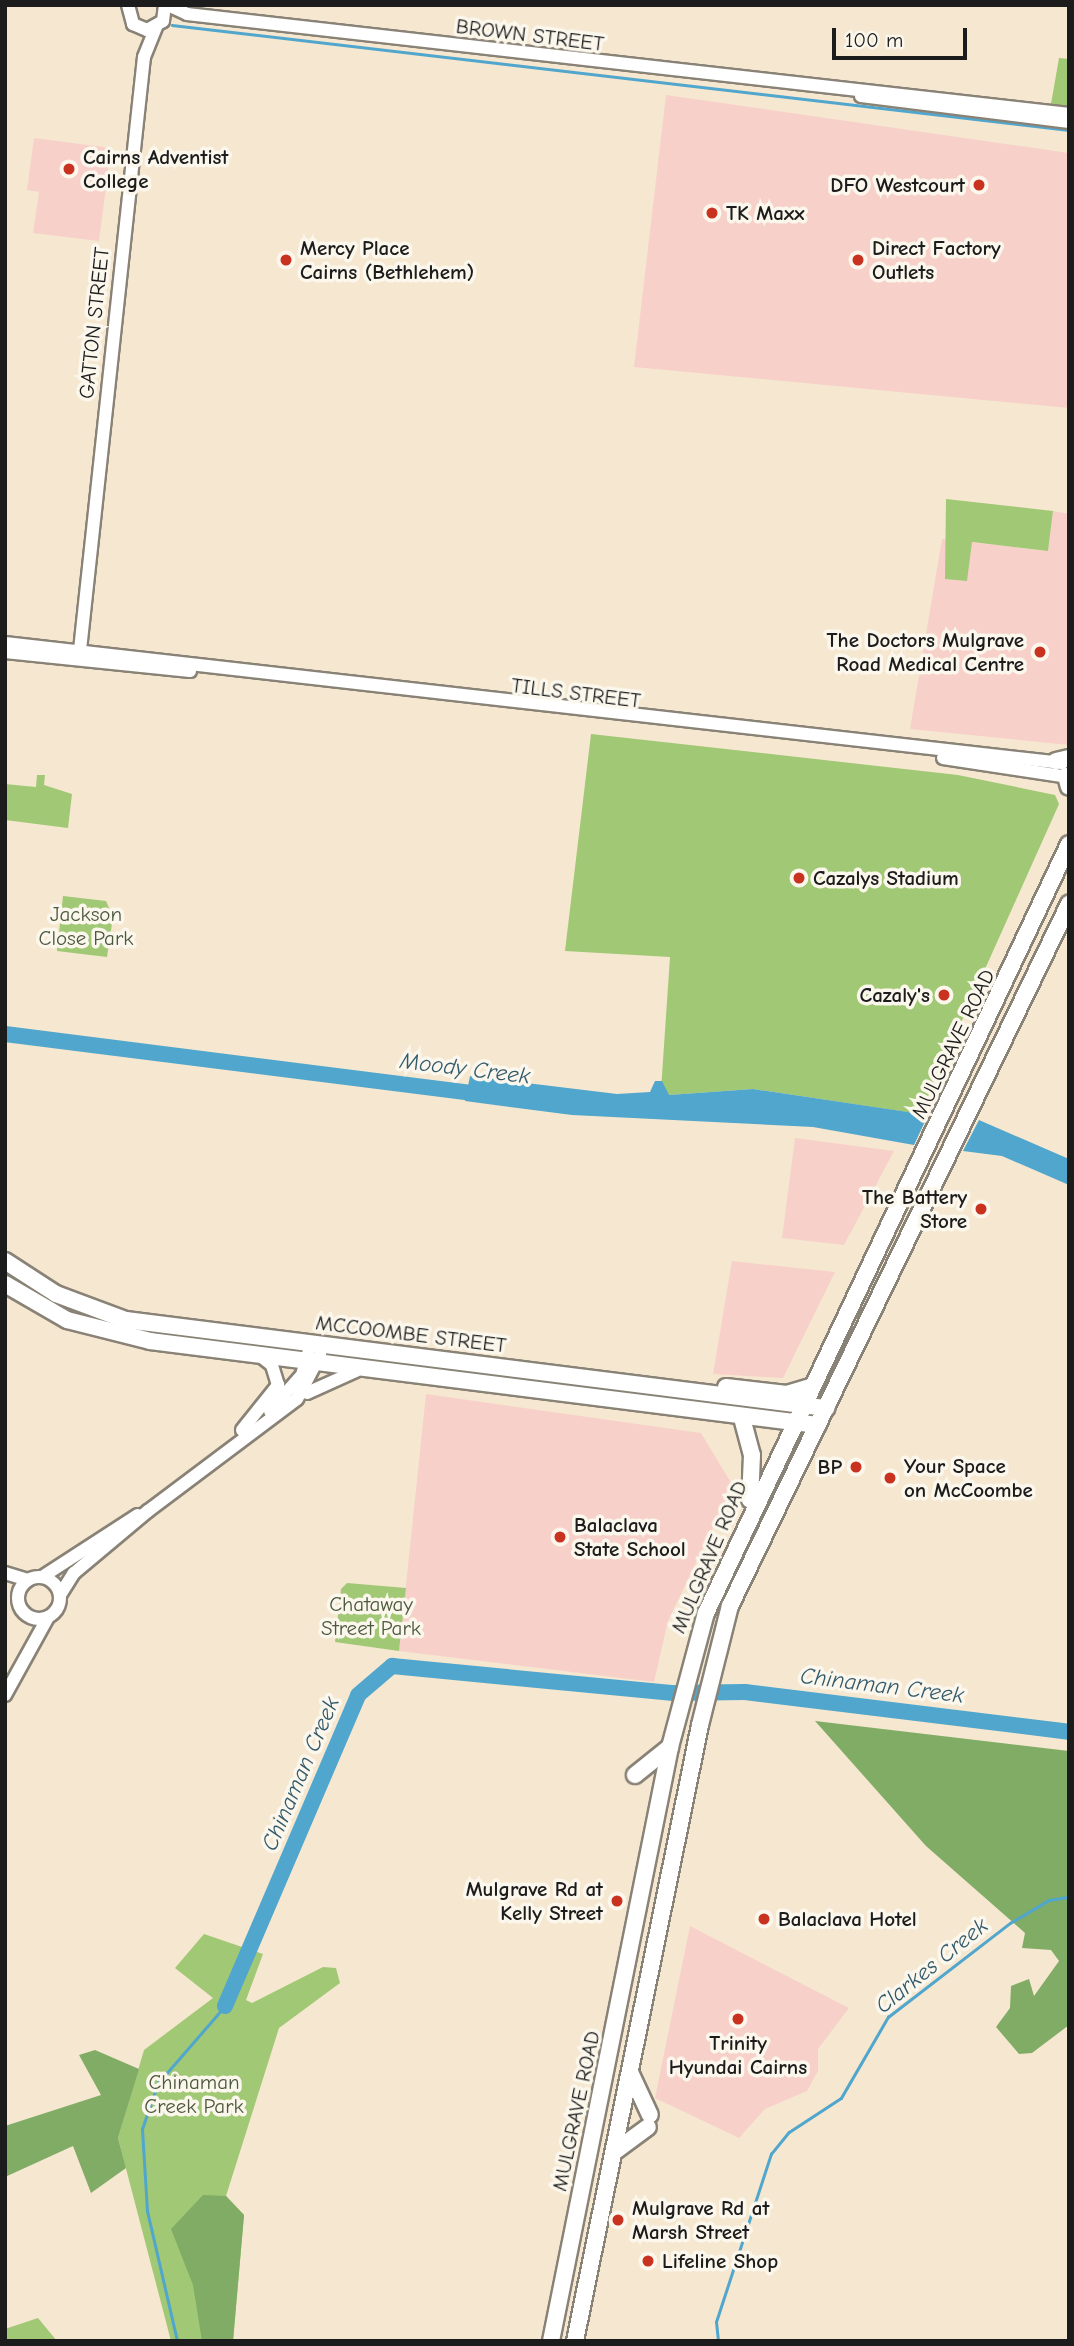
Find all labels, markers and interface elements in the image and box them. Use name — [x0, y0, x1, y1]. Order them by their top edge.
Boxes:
street label: BROWN STREET — [455, 13, 605, 57]
scale bar — [836, 14, 971, 58]
text: 100 m — [845, 28, 903, 52]
place label: Cairns Adventist College — [83, 144, 228, 194]
marker: Cairns Adventist College — [61, 161, 77, 177]
place label: DFO Westcourt — [830, 172, 965, 198]
marker: DFO Westcourt — [971, 177, 987, 193]
place label: TK Maxx — [726, 200, 804, 226]
marker: TK Maxx — [704, 205, 720, 221]
place label: Mercy Place Cairns (Bethlehem) — [300, 235, 474, 285]
place label: Direct Factory Outlets — [872, 235, 1001, 285]
street label: GATTON STREET — [73, 246, 115, 400]
marker: Mercy Place Cairns (Bethlehem) — [278, 252, 294, 268]
marker: Direct Factory Outlets — [850, 252, 866, 268]
place label: The Doctors Mulgrave Road Medical Centre — [827, 627, 1024, 677]
marker: The Doctors Mulgrave Road Medical Centre — [1030, 642, 1050, 662]
street label: TILLS STREET — [510, 673, 642, 713]
place label: Cazalys Stadium — [813, 865, 959, 891]
marker: Cazalys Stadium — [791, 870, 807, 886]
park label: Jackson Close Park — [39, 901, 133, 951]
street label: MULGRAVE ROAD — [906, 965, 1000, 1123]
place label: Cazaly's — [860, 982, 930, 1008]
marker: Cazaly's — [936, 987, 952, 1003]
water label: Moody Creek — [398, 1047, 532, 1091]
place label: The Battery Store — [862, 1184, 967, 1234]
marker: The Battery Store — [973, 1201, 989, 1217]
street label: MCCOOMBE STREET — [314, 1310, 508, 1358]
place label: Your Space on McCoombe — [904, 1453, 1033, 1503]
place label: BP — [818, 1454, 842, 1480]
marker: BP — [848, 1459, 864, 1475]
marker: Your Space on McCoombe — [882, 1470, 898, 1486]
street label: MULGRAVE ROAD — [666, 1477, 752, 1637]
place label: Balaclava State School — [574, 1512, 686, 1562]
marker: Balaclava State School — [552, 1529, 568, 1545]
park label: Chataway Street Park — [321, 1591, 421, 1641]
water label: Chinaman Creek — [799, 1662, 965, 1710]
water label: Chinaman Creek — [256, 1693, 346, 1855]
place label: Mulgrave Rd at Kelly Street — [466, 1876, 603, 1926]
marker: Mulgrave Rd at Kelly Street — [609, 1893, 625, 1909]
place label: Balaclava Hotel — [778, 1906, 917, 1932]
marker: Balaclava Hotel — [756, 1911, 772, 1927]
water label: Clarkes Creek — [870, 1912, 994, 2020]
marker: Trinity Hyundai Cairns — [730, 2011, 746, 2027]
street label: MULGRAVE ROAD — [547, 2029, 605, 2193]
place label: Trinity Hyundai Cairns — [669, 2030, 807, 2080]
park label: Chinaman Creek Park — [144, 2069, 244, 2119]
place label: Mulgrave Rd at Marsh Street — [632, 2195, 769, 2245]
marker: Mulgrave Rd at Marsh Street — [610, 2212, 626, 2228]
place label: Lifeline Shop — [662, 2248, 778, 2274]
marker: Lifeline Shop — [640, 2253, 656, 2269]

